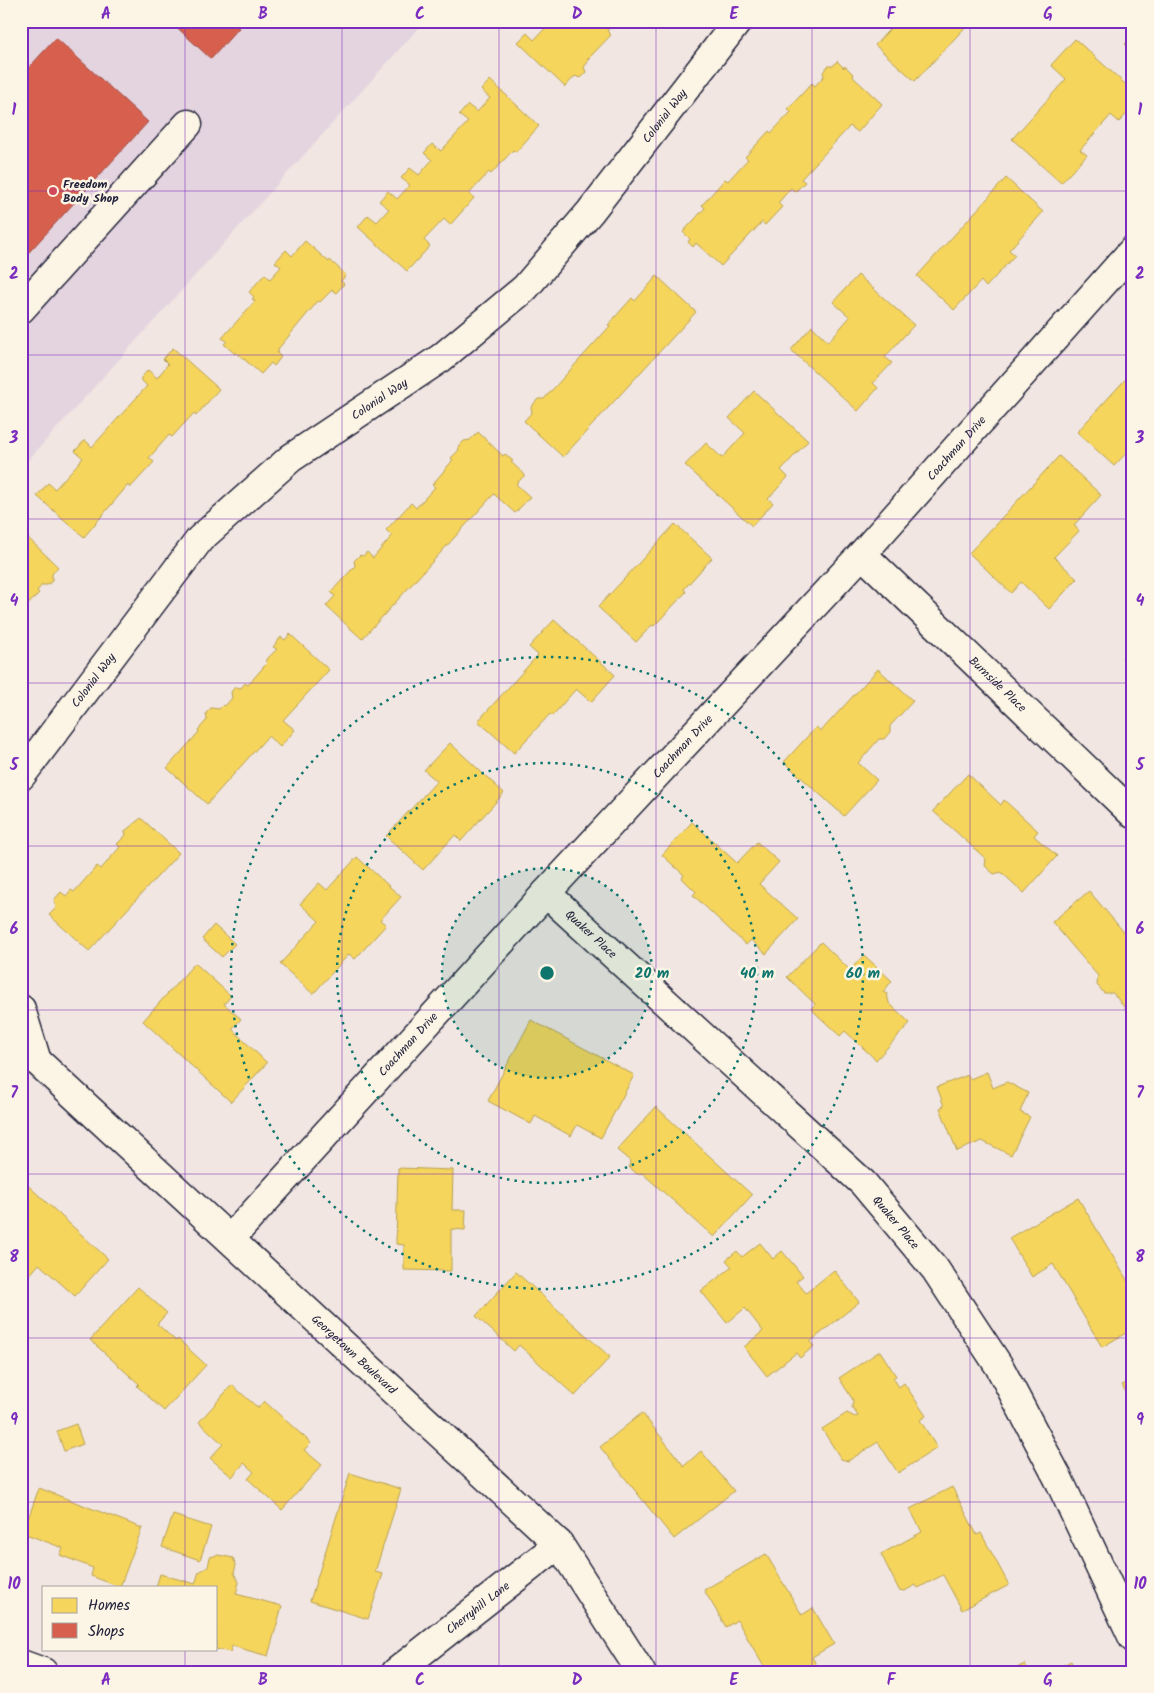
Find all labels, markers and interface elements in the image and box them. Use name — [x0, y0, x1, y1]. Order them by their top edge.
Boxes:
text: A — [101, 2, 111, 27]
text: B — [258, 2, 268, 27]
text: C — [415, 2, 425, 27]
text: D — [572, 2, 583, 27]
text: E — [730, 2, 740, 27]
text: F — [887, 2, 897, 27]
text: G — [1043, 2, 1053, 27]
street label: Colonial Way — [637, 84, 692, 147]
text: 1 — [12, 98, 17, 123]
text: 1 — [1138, 98, 1143, 123]
place label: Freedom Body Shop — [63, 175, 119, 208]
marker: Freedom Body Shop — [47, 185, 59, 197]
text: 2 — [9, 262, 19, 287]
text: 2 — [1135, 262, 1145, 287]
street label: Colonial Way — [347, 373, 412, 425]
street label: Coachman Drive — [922, 411, 991, 485]
text: 3 — [9, 426, 19, 451]
text: 3 — [1135, 426, 1145, 451]
text: 4 — [10, 589, 19, 614]
text: 4 — [1136, 589, 1145, 614]
street label: Colonial Way — [66, 649, 121, 712]
street label: Burnside Place — [964, 652, 1031, 717]
street label: Coachman Drive — [648, 710, 718, 783]
text: 5 — [9, 753, 20, 778]
text: 5 — [1135, 753, 1146, 778]
street label: Quaker Place — [561, 905, 622, 963]
text: 6 — [10, 917, 19, 942]
text: 6 — [1136, 917, 1145, 942]
text: 20 m — [635, 962, 669, 986]
text: 40 m — [740, 962, 774, 986]
text: 60 m — [846, 962, 880, 986]
centre of rings — [538, 964, 556, 982]
street label: Coachman Drive — [374, 1007, 443, 1081]
text: 7 — [10, 1081, 18, 1106]
text: 7 — [1136, 1081, 1144, 1106]
street label: Quaker Place — [868, 1191, 924, 1254]
text: 8 — [9, 1245, 19, 1270]
text: 8 — [1135, 1245, 1145, 1270]
street label: Georgetown Boulevard — [307, 1310, 402, 1400]
text: 9 — [10, 1408, 18, 1433]
text: 9 — [1136, 1408, 1144, 1433]
text: 10 — [7, 1572, 21, 1597]
text: 10 — [1133, 1572, 1147, 1597]
street label: Cherryhill Lane — [442, 1576, 514, 1639]
legend — [42, 1586, 218, 1650]
text: Homes — [88, 1594, 131, 1618]
text: Shops — [88, 1620, 125, 1644]
text: A — [101, 1668, 111, 1693]
text: B — [258, 1668, 268, 1693]
text: C — [415, 1668, 425, 1693]
text: D — [572, 1668, 583, 1693]
text: E — [730, 1668, 740, 1693]
text: F — [887, 1668, 897, 1693]
text: G — [1043, 1668, 1053, 1693]

